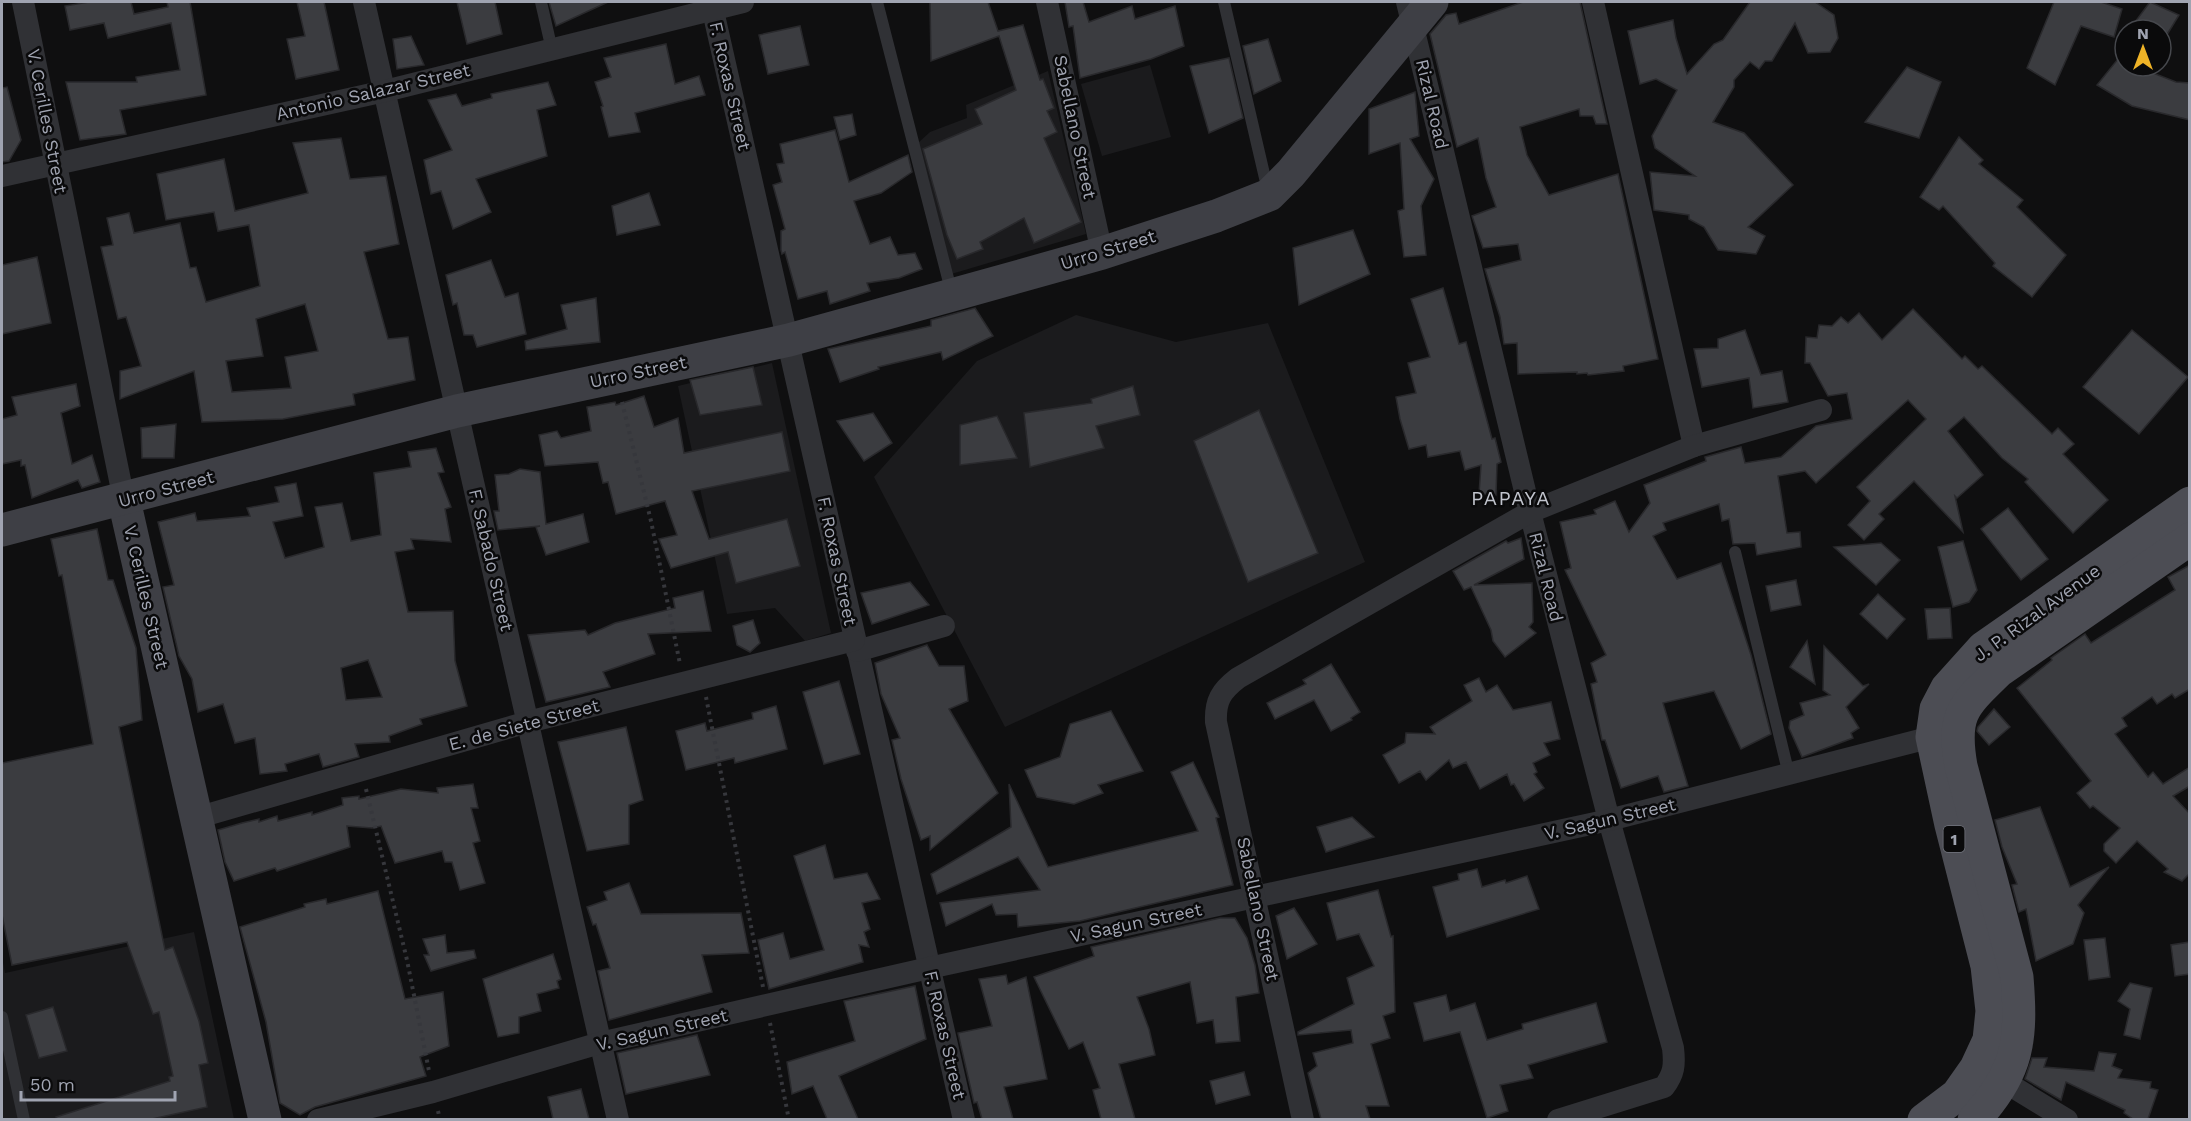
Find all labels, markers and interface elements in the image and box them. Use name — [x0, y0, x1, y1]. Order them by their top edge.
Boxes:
north arrow — [2113, 18, 2173, 78]
street label: F. Roxas Street — [705, 20, 756, 153]
text: N — [2137, 24, 2149, 43]
street label: V. Cerilles Street — [23, 47, 72, 195]
street label: Sabellano Street — [1050, 53, 1101, 201]
street label: Rizal Road — [1412, 57, 1453, 151]
street label: Antonio Salazar Street — [274, 59, 472, 124]
street label: Urro Street — [1058, 225, 1158, 274]
street label: Urro Street — [588, 351, 689, 392]
street label: Urro Street — [116, 466, 216, 511]
district label: PAPAYA — [1471, 486, 1551, 510]
street label: F. Sabado Street — [465, 487, 518, 633]
street label: F. Roxas Street — [814, 494, 862, 628]
street label: V. Cerilles Street — [120, 523, 173, 671]
street label: Rizal Road — [1525, 530, 1568, 624]
street label: J. P. Rizal Avenue — [1969, 560, 2104, 665]
street label: E. de Siete Street — [446, 694, 602, 755]
street label: V. Sagun Street — [1542, 793, 1678, 844]
road number: 1 — [1944, 826, 1964, 852]
street label: Sabellano Street — [1233, 835, 1284, 983]
street label: V. Sagun Street — [1068, 898, 1204, 947]
street label: F. Roxas Street — [920, 969, 971, 1102]
street label: V. Sagun Street — [594, 1004, 730, 1055]
scale bar — [21, 1064, 176, 1102]
text: 50 m — [30, 1074, 75, 1095]

